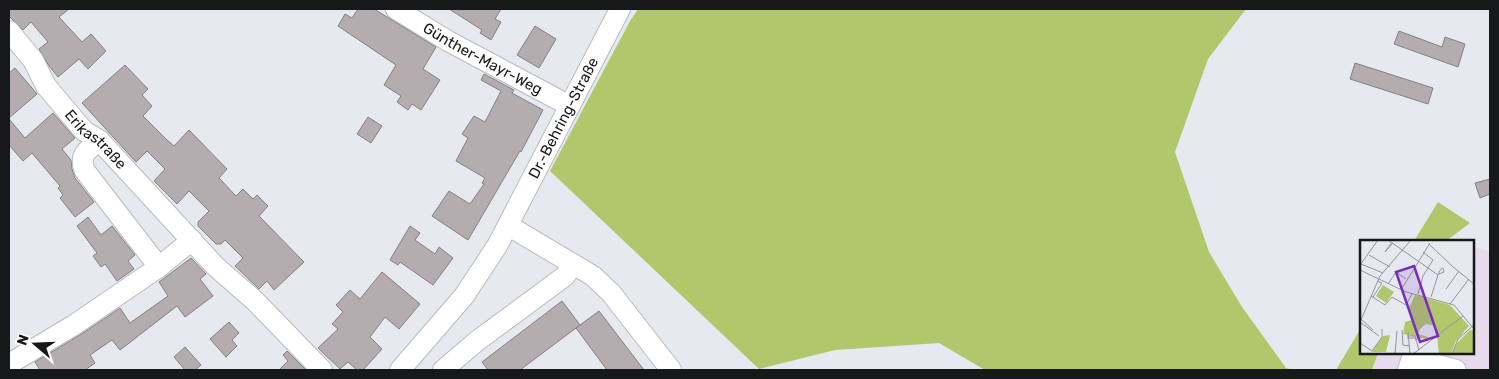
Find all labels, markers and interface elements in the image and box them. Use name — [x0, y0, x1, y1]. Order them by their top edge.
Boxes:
street label: Günther-Mayr-Weg — [420, 19, 545, 99]
street label: Dr.-Behring-Straße — [525, 54, 602, 181]
street label: Erikastraße — [61, 106, 130, 173]
inset map — [1360, 240, 1474, 354]
north arrow — [10, 319, 60, 369]
text: N — [14, 332, 33, 347]

